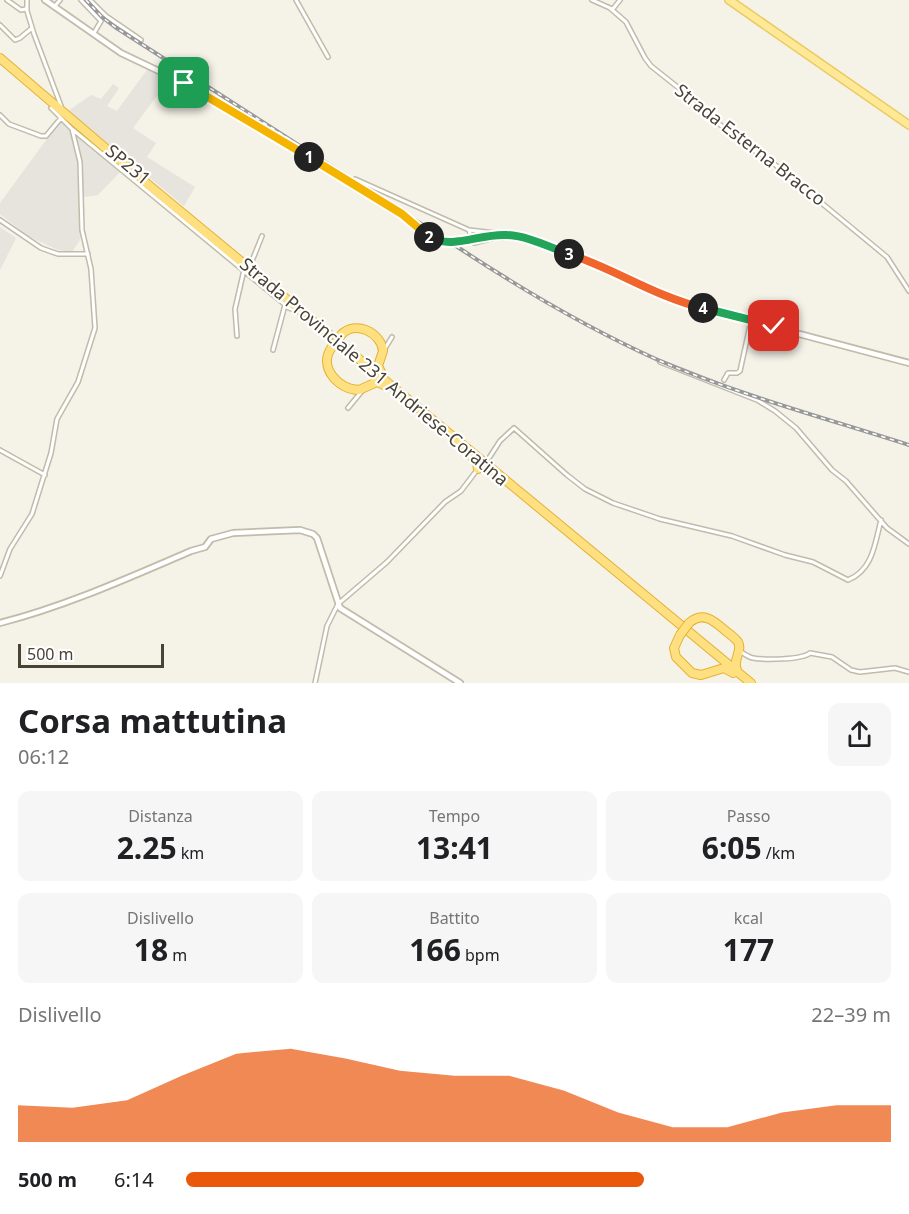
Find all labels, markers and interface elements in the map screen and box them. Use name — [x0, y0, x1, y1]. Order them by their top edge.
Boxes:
pin — [158, 57, 209, 108]
icon: arrive — [167, 66, 200, 99]
street label: Strada Esterna Bracco — [670, 78, 831, 211]
street label: SP231 — [101, 138, 156, 190]
pin: 1 — [294, 142, 324, 172]
text: 1 — [304, 146, 314, 168]
pin: 2 — [414, 222, 444, 252]
text: 2 — [424, 226, 434, 248]
pin: 3 — [554, 239, 584, 269]
text: 3 — [564, 243, 574, 265]
street label: Strada Provinciale 231 Andriese-Coratina — [235, 252, 514, 491]
pin: 4 — [688, 293, 718, 323]
text: 4 — [698, 297, 708, 319]
pin — [748, 300, 799, 351]
icon: check — [757, 309, 790, 342]
scale bar — [18, 641, 164, 668]
text: 500 m — [27, 643, 74, 665]
text: Corsa mattutina — [18, 698, 287, 743]
button: share — [828, 703, 891, 766]
text: 06:12 — [18, 743, 69, 770]
text: Distanza — [128, 805, 193, 827]
text: Tempo — [429, 805, 480, 827]
text: Passo — [727, 805, 770, 827]
text: 2.25 — [117, 827, 177, 868]
text: 13:41 — [416, 827, 493, 868]
text: 6:05 — [702, 827, 762, 868]
text: km — [177, 842, 204, 864]
text: /km — [762, 842, 795, 864]
text: Dislivello — [127, 907, 194, 929]
text: Battito — [429, 907, 480, 929]
text: kcal — [734, 907, 763, 929]
text: 18 — [134, 929, 168, 970]
text: 166 — [409, 929, 461, 970]
text: 177 — [723, 929, 774, 970]
text: m — [168, 944, 187, 966]
text: bpm — [461, 944, 500, 966]
text: Dislivello — [18, 1001, 102, 1028]
text: 22–39 m — [811, 1001, 891, 1028]
text: 500 m — [18, 1166, 77, 1193]
text: 6:14 — [114, 1166, 154, 1193]

